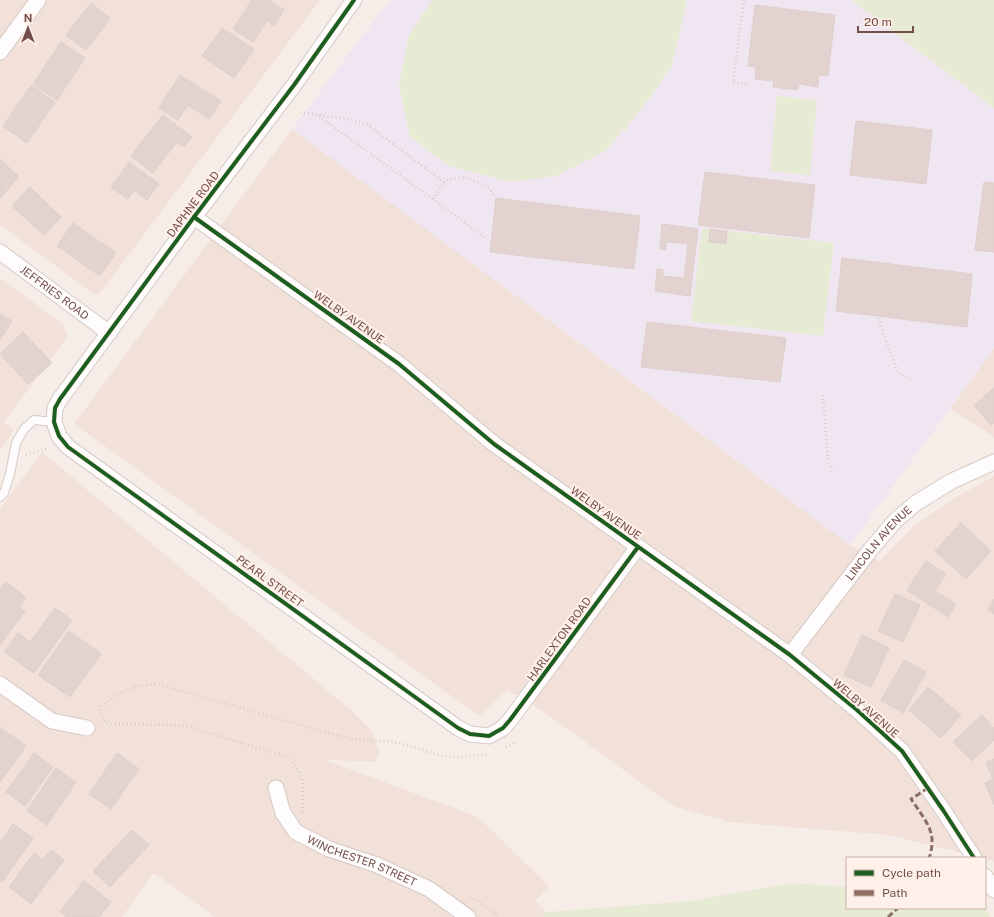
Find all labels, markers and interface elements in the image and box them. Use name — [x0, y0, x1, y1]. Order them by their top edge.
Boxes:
north arrow — [8, 8, 48, 48]
scale bar — [858, 8, 913, 34]
text: N — [24, 12, 32, 24]
text: 20 m — [864, 15, 892, 29]
street label: DAPHNE ROAD — [164, 169, 222, 239]
street label: JEFFRIES ROAD — [18, 263, 91, 322]
street label: WELBY AVENUE — [311, 288, 387, 346]
street label: WELBY AVENUE — [568, 484, 644, 542]
street label: LINCOLN AVENUE — [843, 503, 914, 583]
street label: PEARL STREET — [234, 553, 306, 610]
street label: HARLEXTON ROAD — [525, 594, 594, 683]
street label: WELBY AVENUE — [831, 676, 902, 740]
street label: WINCHESTER STREET — [305, 833, 419, 889]
legend — [846, 857, 986, 909]
text: Cycle path — [882, 866, 941, 880]
text: Path — [882, 886, 908, 900]

